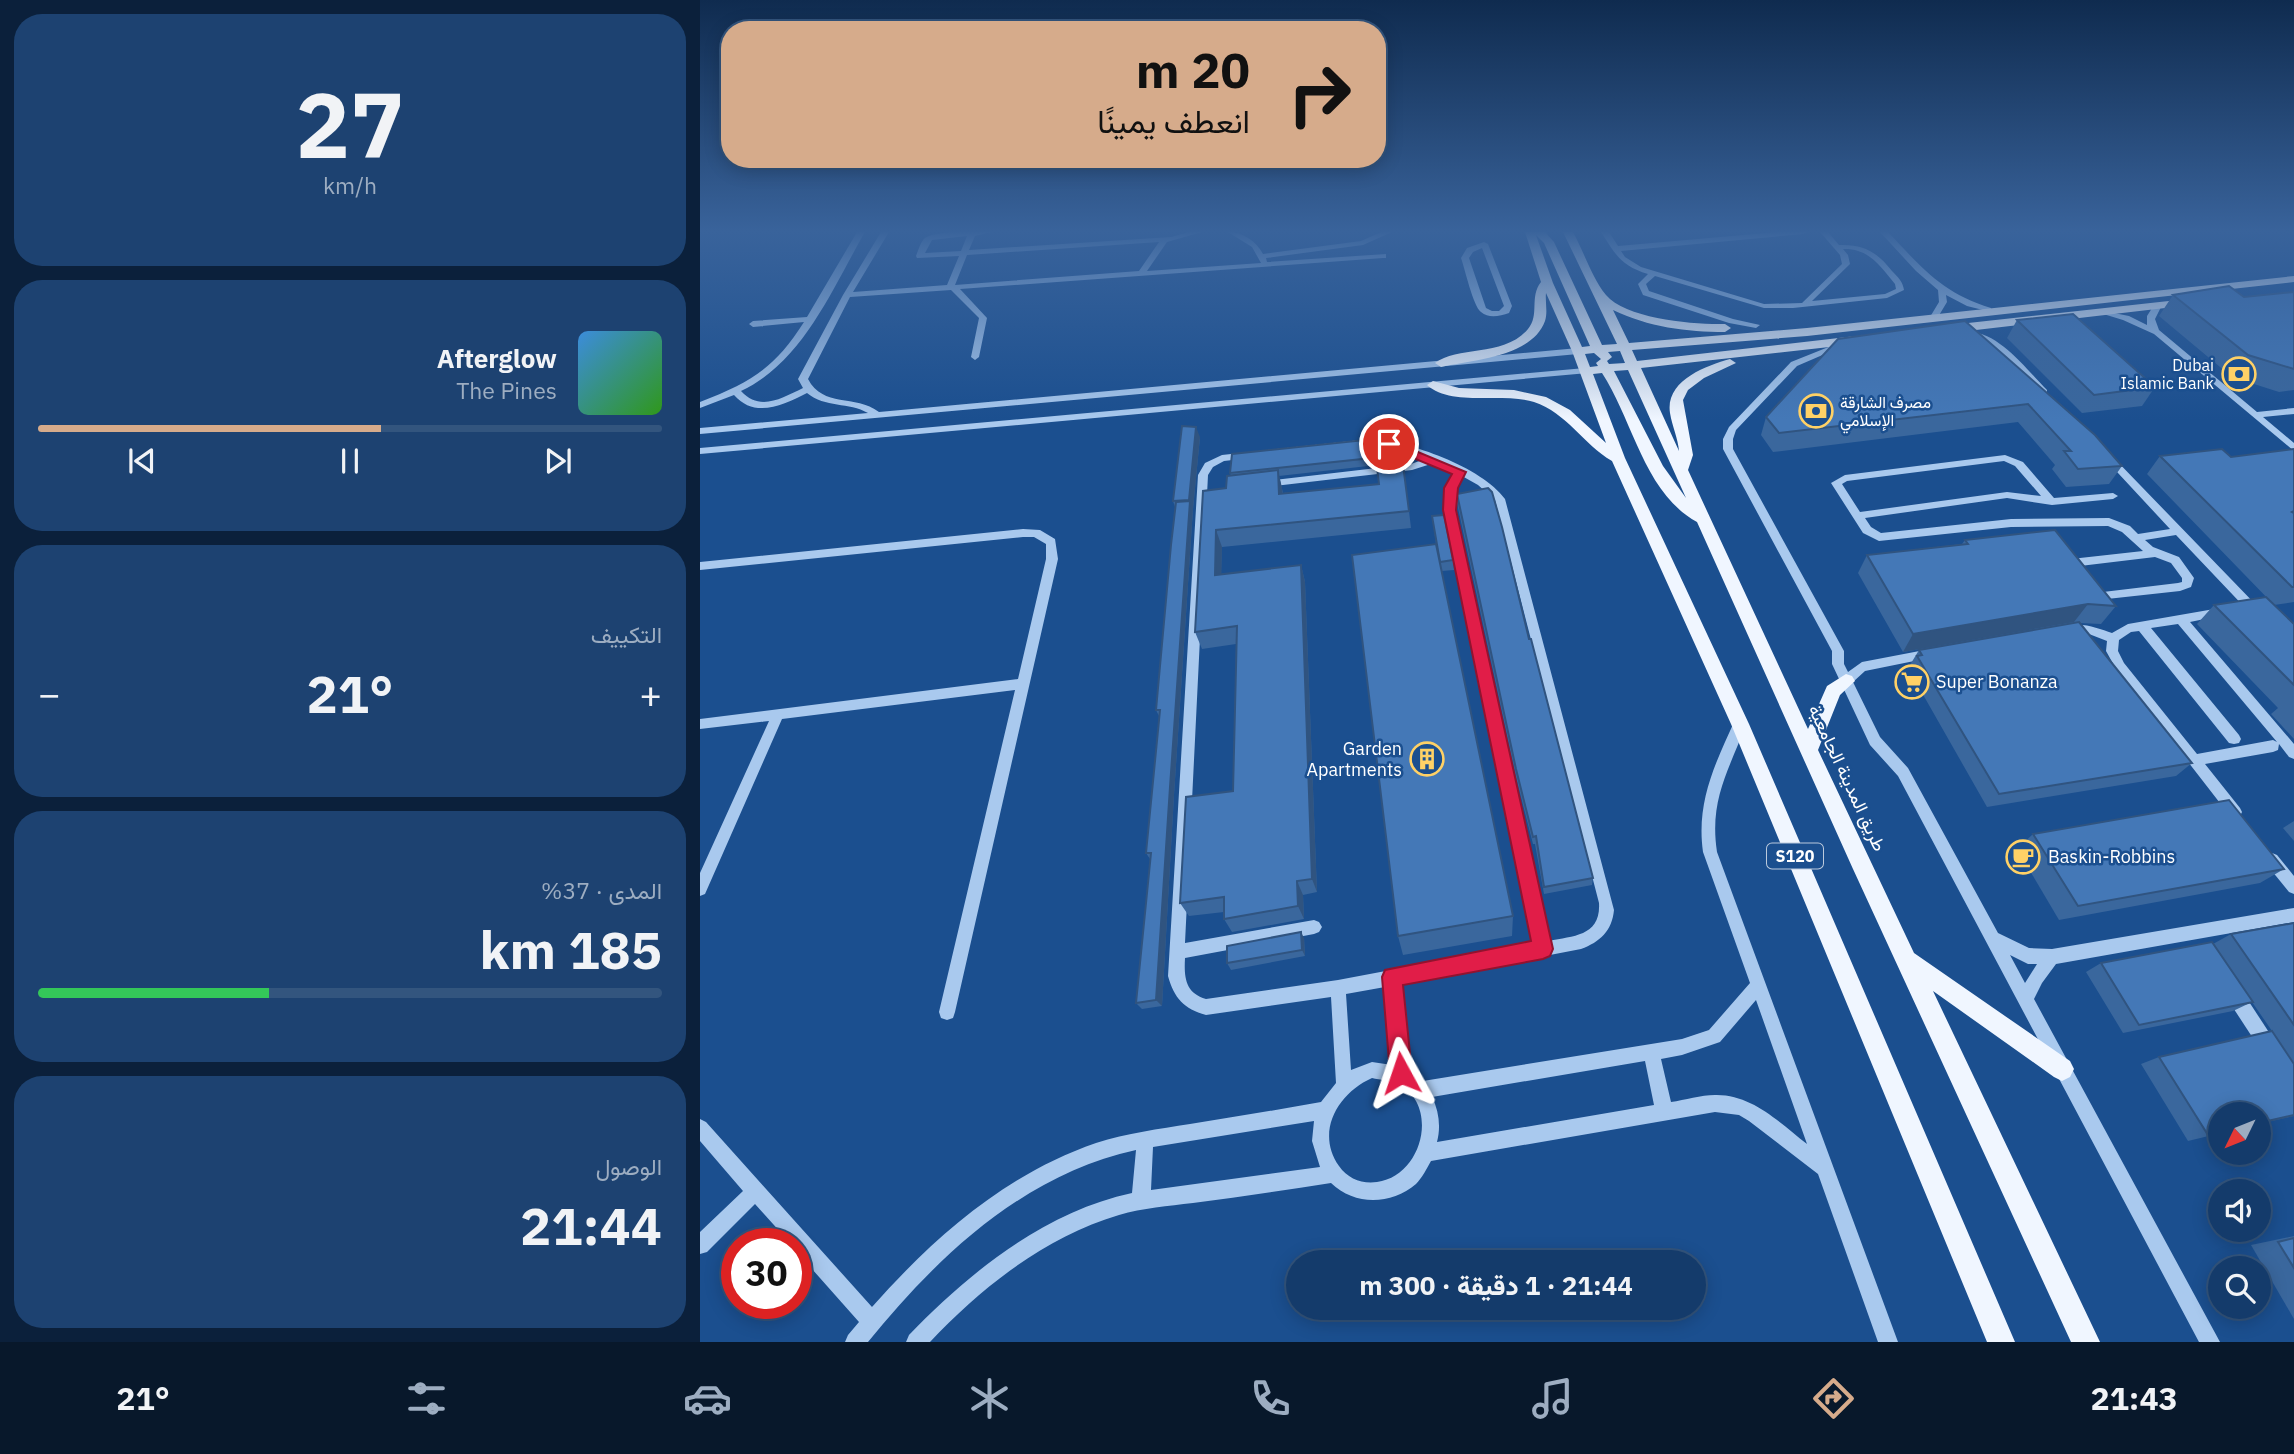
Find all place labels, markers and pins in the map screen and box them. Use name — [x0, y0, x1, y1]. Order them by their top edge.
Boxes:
place label: Dubai Islamic Bank — [2121, 355, 2215, 393]
bank icon: Dubai Islamic Bank — [2220, 355, 2258, 393]
bank icon: مصرف الشارقة الإسلامي — [1797, 392, 1835, 430]
place label: مصرف الشارقة الإسلامي — [1840, 392, 1931, 434]
pin — [1359, 414, 1419, 474]
supermarket icon: Super Bonanza — [1893, 663, 1931, 701]
place label: Super Bonanza — [1936, 670, 2058, 693]
place label: Garden Apartments — [1307, 737, 1402, 781]
building icon: Garden Apartments — [1408, 740, 1446, 778]
cafe icon: Baskin-Robbins — [2004, 838, 2042, 876]
place label: Baskin-Robbins — [2048, 845, 2175, 868]

